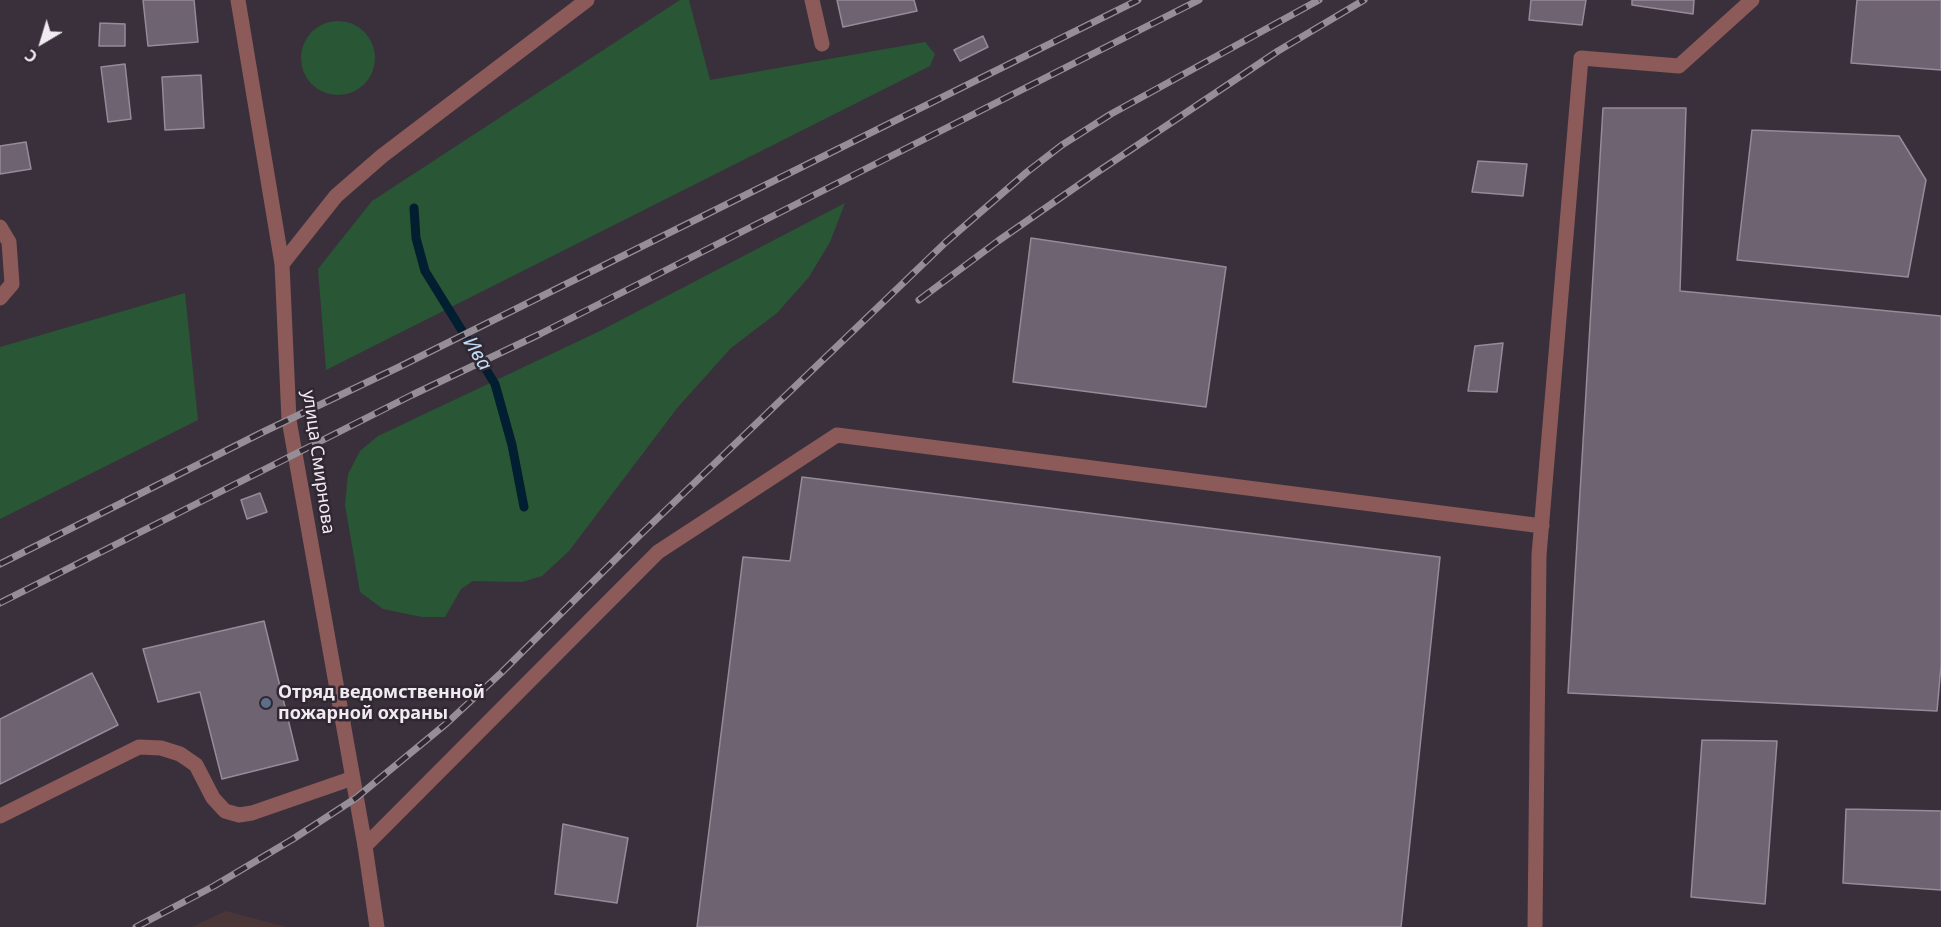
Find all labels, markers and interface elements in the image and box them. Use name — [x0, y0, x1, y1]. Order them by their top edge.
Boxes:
north arrow — [12, 12, 72, 72]
text: С — [20, 44, 42, 68]
water label: Ива — [457, 333, 497, 375]
street label: улица Смирнова — [297, 389, 339, 535]
place label: Отряд ведомственной пожарной охраны — [278, 682, 485, 724]
marker: Отряд ведомственной пожарной охраны — [259, 696, 273, 710]

